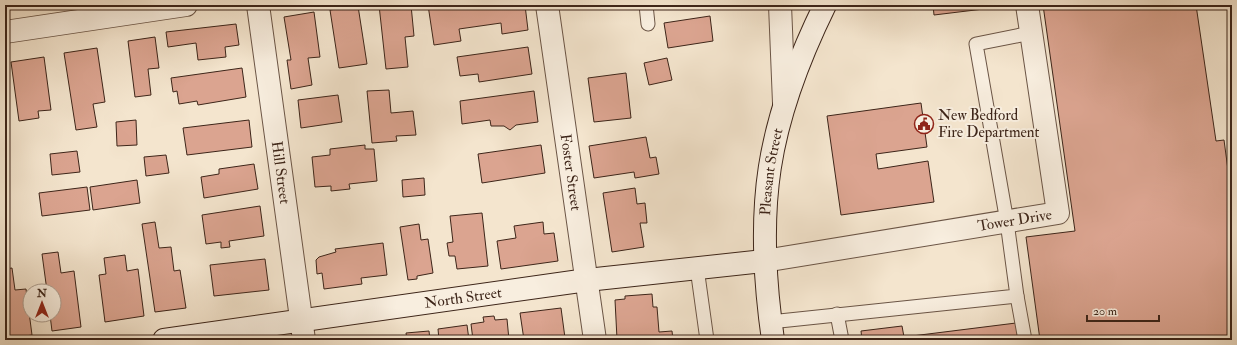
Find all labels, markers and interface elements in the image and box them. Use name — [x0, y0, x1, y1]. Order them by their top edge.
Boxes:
place label: New Bedford Fire Department — [938, 106, 1039, 143]
public building icon: New Bedford Fire Department — [913, 113, 935, 135]
street label: Pleasant Street — [756, 126, 787, 216]
street label: Foster Street — [556, 133, 586, 212]
street label: Hill Street — [267, 140, 295, 205]
street label: Tower Drive — [976, 205, 1053, 235]
north arrow — [22, 283, 62, 323]
street label: North Street — [423, 283, 503, 312]
text: N — [36, 287, 48, 300]
scale bar — [1087, 297, 1159, 323]
text: 20 m — [1093, 304, 1118, 319]

